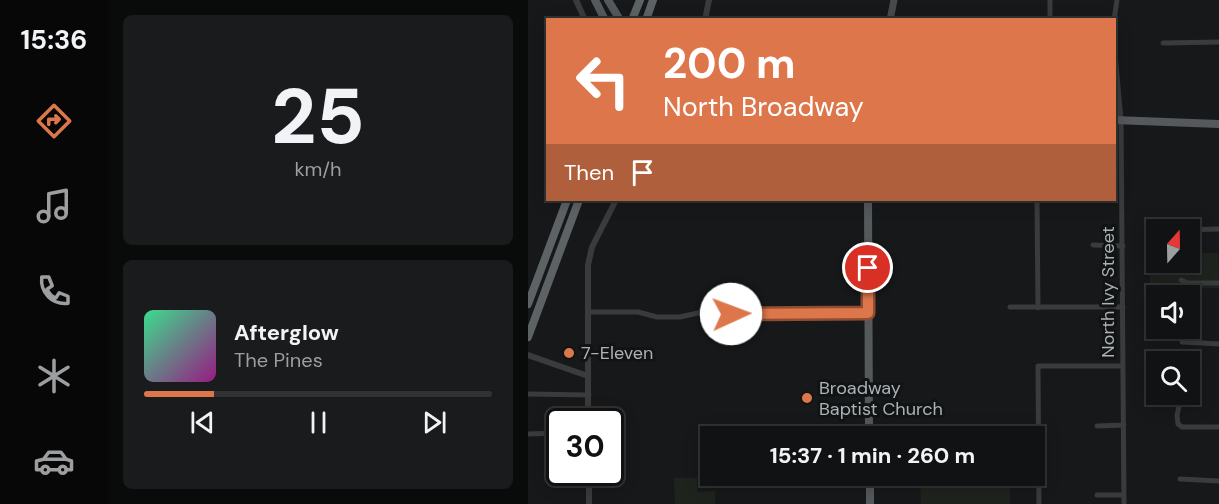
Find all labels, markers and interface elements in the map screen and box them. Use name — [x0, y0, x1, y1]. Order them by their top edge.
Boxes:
text: 15:36 — [21, 22, 87, 57]
text: 200 m — [663, 36, 796, 91]
icon: left — [564, 42, 642, 120]
text: 25 — [271, 66, 365, 167]
text: North Broadway — [663, 89, 864, 124]
icon: directions — [33, 100, 75, 142]
text: km/h — [294, 156, 342, 182]
icon: arrive — [626, 156, 659, 189]
text: Then — [564, 158, 614, 187]
icon: music — [33, 185, 75, 227]
north arrow — [1146, 219, 1200, 273]
map controls — [1146, 219, 1200, 405]
street label: North Ivy Street — [1096, 226, 1120, 358]
pin — [842, 242, 893, 293]
icon: arrive — [851, 251, 884, 284]
icon: phone — [33, 270, 75, 312]
position arrow — [699, 282, 763, 346]
button: sound — [1146, 285, 1200, 339]
text: Afterglow — [234, 318, 339, 347]
place label: 7-Eleven — [581, 341, 653, 365]
marker: 7-Eleven — [562, 346, 576, 360]
text: The Pines — [234, 347, 323, 373]
button: search — [1146, 351, 1200, 405]
icon: climate — [33, 355, 75, 397]
place label: Broadway Baptist Church — [819, 376, 943, 421]
marker: Broadway Baptist Church — [800, 391, 814, 405]
icon: previous — [186, 406, 219, 439]
icon: pause — [302, 406, 335, 439]
icon: next — [418, 406, 451, 439]
speed limit sign: 30 — [546, 408, 624, 486]
icon: car — [33, 440, 75, 482]
text: 15:37 · 1 min · 260 m — [770, 441, 975, 470]

